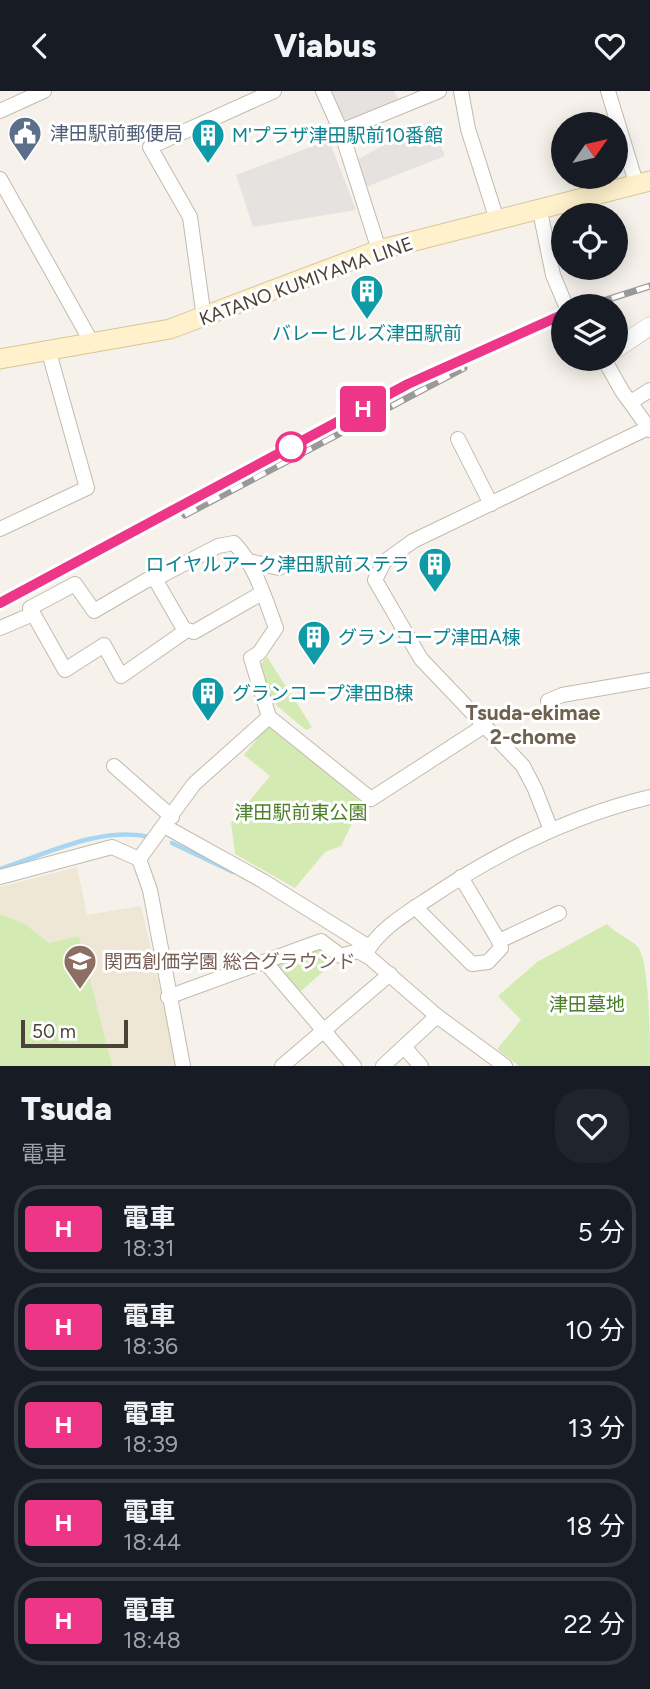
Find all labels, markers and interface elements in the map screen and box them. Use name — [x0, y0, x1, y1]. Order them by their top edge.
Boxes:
icon: back — [21, 27, 59, 65]
text: Viabus — [274, 27, 376, 65]
icon: heart — [591, 27, 629, 65]
north arrow — [551, 112, 628, 189]
map controls — [551, 112, 628, 371]
public building icon: 津田駅前郵便局 — [6, 114, 44, 163]
building icon: M'プラザ津田駅前10番館 — [189, 116, 227, 165]
place label: 津田駅前郵便局 — [50, 122, 183, 145]
place label: M'プラザ津田駅前10番館 — [232, 124, 443, 147]
button: locate — [551, 203, 628, 280]
street label: KATANO KUMIYAMA LINE — [196, 232, 416, 330]
building icon: バレーヒルズ津田駅前 — [348, 272, 386, 321]
button: layers — [551, 294, 628, 371]
place label: バレーヒルズ津田駅前 — [272, 322, 462, 345]
line badge: H — [340, 386, 386, 432]
text: H — [354, 394, 372, 423]
unlabelled marker — [276, 432, 306, 462]
building icon: ロイヤルアーク津田駅前ステラ — [416, 545, 454, 594]
place label: ロイヤルアーク津田駅前ステラ — [146, 553, 410, 576]
building icon: グランコープ津田A棟 — [295, 618, 333, 667]
place label: グランコープ津田A棟 — [338, 626, 521, 649]
building icon: グランコープ津田B棟 — [189, 674, 227, 723]
place label: グランコープ津田B棟 — [232, 682, 413, 705]
district label: Tsuda-ekimae 2-chome — [465, 700, 601, 749]
park label: 津田駅前東公園 — [234, 801, 368, 824]
school or university icon: 関西創価学園 総合グラウンド — [61, 942, 99, 991]
place label: 関西創価学園 総合グラウンド — [104, 950, 356, 973]
park label: 津田墓地 — [549, 993, 625, 1016]
scale bar — [21, 1017, 128, 1049]
text: 50 m — [32, 1020, 76, 1043]
text: Tsuda — [21, 1089, 112, 1128]
button: heart — [555, 1089, 629, 1163]
text: 電車 — [21, 1140, 67, 1168]
text: 電車 — [123, 1202, 175, 1234]
text: H — [55, 1214, 73, 1243]
text: 5 分 — [578, 1216, 625, 1248]
text: 18:31 — [123, 1234, 174, 1262]
text: 電車 — [123, 1300, 175, 1332]
text: H — [55, 1312, 73, 1341]
text: 10 分 — [565, 1314, 625, 1346]
text: 18:36 — [123, 1332, 178, 1360]
text: 電車 — [123, 1398, 175, 1430]
text: H — [55, 1410, 73, 1439]
text: 13 分 — [568, 1412, 625, 1444]
text: 18:39 — [123, 1430, 178, 1458]
text: 電車 — [123, 1496, 175, 1528]
text: H — [55, 1508, 73, 1537]
text: 18 分 — [566, 1510, 625, 1542]
text: 18:44 — [123, 1528, 181, 1556]
text: 電車 — [123, 1594, 175, 1626]
text: H — [55, 1606, 73, 1635]
text: 22 分 — [564, 1608, 625, 1640]
text: 18:48 — [123, 1626, 181, 1654]

